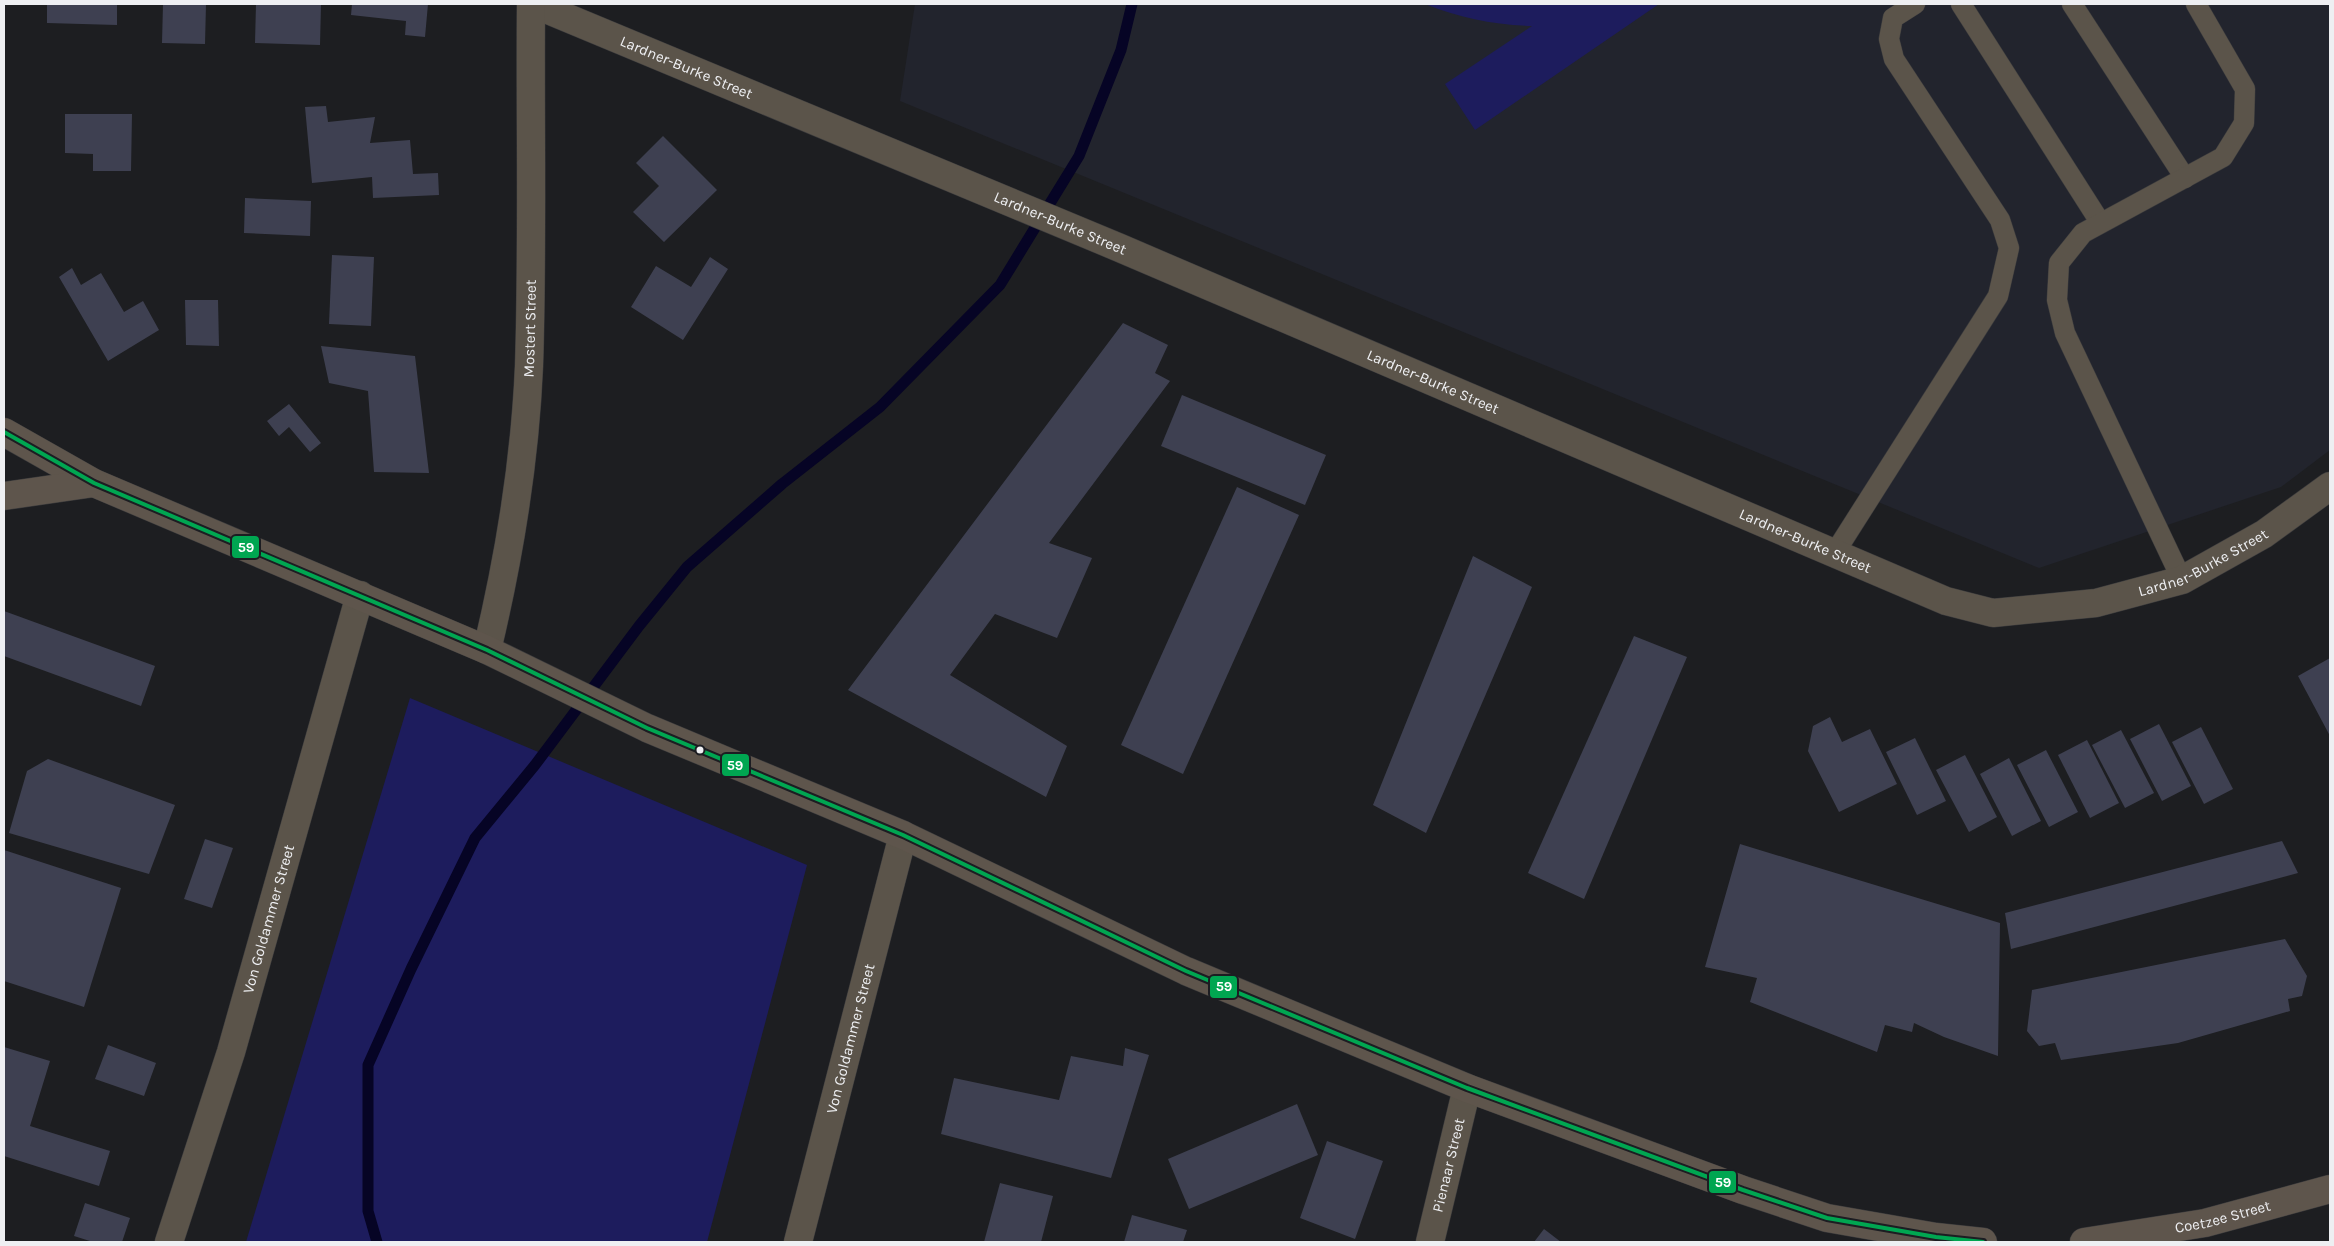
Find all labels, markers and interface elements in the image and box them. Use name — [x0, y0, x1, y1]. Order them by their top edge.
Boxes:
street label: Lardner-Burke Street — [617, 32, 756, 103]
street label: Lardner-Burke Street — [991, 188, 1130, 259]
street label: Mostert Street — [519, 279, 540, 378]
street label: Lardner-Burke Street — [1364, 346, 1502, 418]
street label: Lardner-Burke Street — [1737, 505, 1874, 577]
street label: Lardner-Burke Street — [2136, 525, 2272, 600]
line badge: 59 — [231, 535, 260, 559]
text: 59 — [238, 539, 254, 556]
unlabelled marker — [695, 745, 705, 755]
line badge: 59 — [721, 753, 750, 777]
text: 59 — [727, 757, 743, 774]
street label: Von Goldammer Street — [239, 842, 298, 996]
street label: Von Goldammer Street — [823, 961, 879, 1115]
line badge: 59 — [1209, 975, 1238, 999]
text: 59 — [1216, 978, 1232, 995]
street label: Pienaar Street — [1428, 1116, 1469, 1214]
line badge: 59 — [1708, 1170, 1737, 1194]
text: 59 — [1715, 1174, 1731, 1191]
street label: Coetzee Street — [2173, 1196, 2273, 1237]

